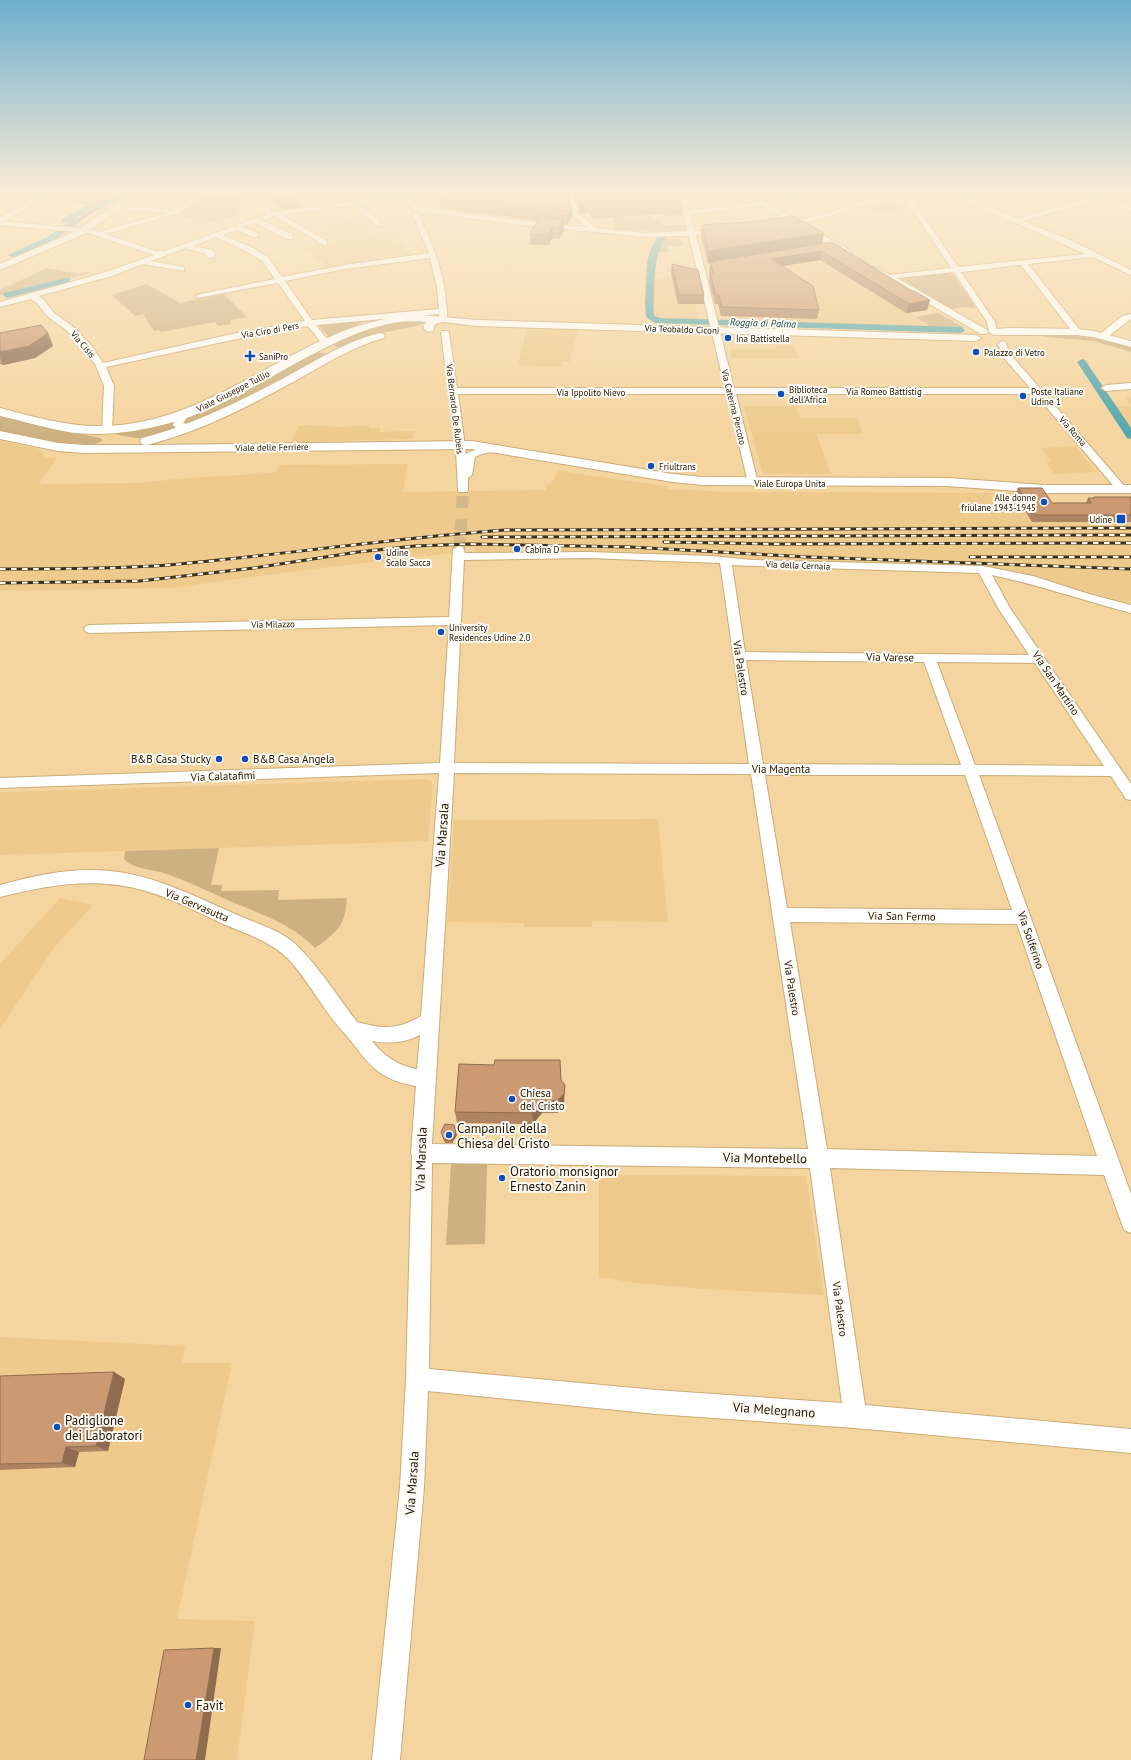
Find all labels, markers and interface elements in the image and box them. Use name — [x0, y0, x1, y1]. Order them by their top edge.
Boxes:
water label: Roggia di Palma — [730, 315, 796, 331]
street label: Via Ciro di Pers — [239, 320, 300, 341]
street label: Via Teobaldo Ciconi — [643, 322, 720, 336]
street label: Via Cisis — [68, 328, 98, 360]
marker: Ina Battistella — [723, 333, 733, 343]
place label: Ina Battistella — [736, 333, 790, 344]
marker: Palazzo di Vetro — [971, 347, 981, 357]
place label: Palazzo di Vetro — [984, 347, 1045, 358]
marker: SaniPro — [244, 350, 256, 362]
place label: SaniPro — [259, 351, 288, 362]
street label: Via Bernardo De Rubeis — [444, 362, 466, 455]
street label: Via Caterina Percoto — [719, 367, 749, 446]
street label: Viale Giuseppe Tullio — [194, 368, 272, 415]
place label: Biblioteca dell'Africa — [789, 384, 827, 405]
street label: Via Romeo Battistig — [845, 386, 922, 397]
place label: Poste Italiane Udine 1 — [1031, 386, 1084, 407]
street label: Via Ippolito Nievo — [556, 387, 626, 398]
marker: Biblioteca dell'Africa — [776, 389, 786, 399]
marker: Poste Italiane Udine 1 — [1018, 391, 1028, 401]
street label: Via Roma — [1056, 413, 1089, 448]
street label: Viale delle Ferriere — [234, 441, 309, 453]
marker: Friultrans — [646, 461, 656, 471]
place label: Friultrans — [659, 461, 696, 472]
street label: Viale Europa Unita — [753, 478, 826, 489]
place label: Alle donne friulane 1943-1945 — [961, 492, 1036, 513]
marker: Alle donne friulane 1943-1945 — [1039, 497, 1049, 507]
marker: Udine — [1115, 513, 1127, 525]
place label: Udine — [1089, 514, 1112, 525]
marker: Cabina D — [512, 544, 522, 554]
place label: Cabina D — [525, 544, 560, 555]
place label: Udine Scalo Sacca — [386, 547, 431, 568]
marker: Udine Scalo Sacca — [373, 552, 383, 562]
street label: Via della Cernaia — [765, 558, 831, 572]
street label: Via Milazzo — [250, 618, 295, 630]
place label: University Residences Udine 2.0 — [449, 622, 531, 643]
marker: University Residences Udine 2.0 — [436, 627, 446, 637]
street label: Via Palestro — [730, 638, 752, 697]
street label: Via San Martino — [1029, 647, 1083, 718]
street label: Via Varese — [865, 650, 915, 664]
place label: B&B Casa Stucky — [131, 752, 212, 766]
place label: B&B Casa Angela — [253, 752, 335, 766]
marker: B&B Casa Stucky — [214, 754, 224, 764]
marker: B&B Casa Angela — [240, 754, 250, 764]
street label: Via Magenta — [751, 762, 810, 776]
street label: Via Calatafimi — [189, 768, 256, 784]
street label: Via Marsala — [431, 802, 453, 869]
street label: Via Gervasutta — [162, 885, 231, 925]
street label: Via San Fermo — [867, 908, 936, 924]
street label: Via Solferino — [1014, 908, 1047, 971]
street label: Via Palestro — [781, 958, 803, 1017]
place label: Chiesa del Cristo — [520, 1086, 565, 1113]
marker: Chiesa del Cristo — [507, 1094, 517, 1104]
place label: Campanile della Chiesa del Cristo — [457, 1120, 550, 1152]
street label: Via Marsala — [411, 1127, 431, 1192]
marker: Campanile della Chiesa del Cristo — [444, 1130, 454, 1140]
street label: Via Montebello — [722, 1149, 807, 1167]
place label: Oratorio monsignor Ernesto Zanin — [510, 1163, 619, 1195]
marker: Oratorio monsignor Ernesto Zanin — [497, 1173, 507, 1183]
street label: Via Palestro — [829, 1280, 851, 1338]
street label: Via Melegnano — [731, 1399, 816, 1421]
place label: Padiglione dei Laboratori — [65, 1412, 142, 1444]
marker: Padiglione dei Laboratori — [52, 1422, 62, 1432]
street label: Via Marsala — [401, 1450, 423, 1517]
place label: Favit — [196, 1697, 224, 1714]
marker: Favit — [183, 1700, 193, 1710]

